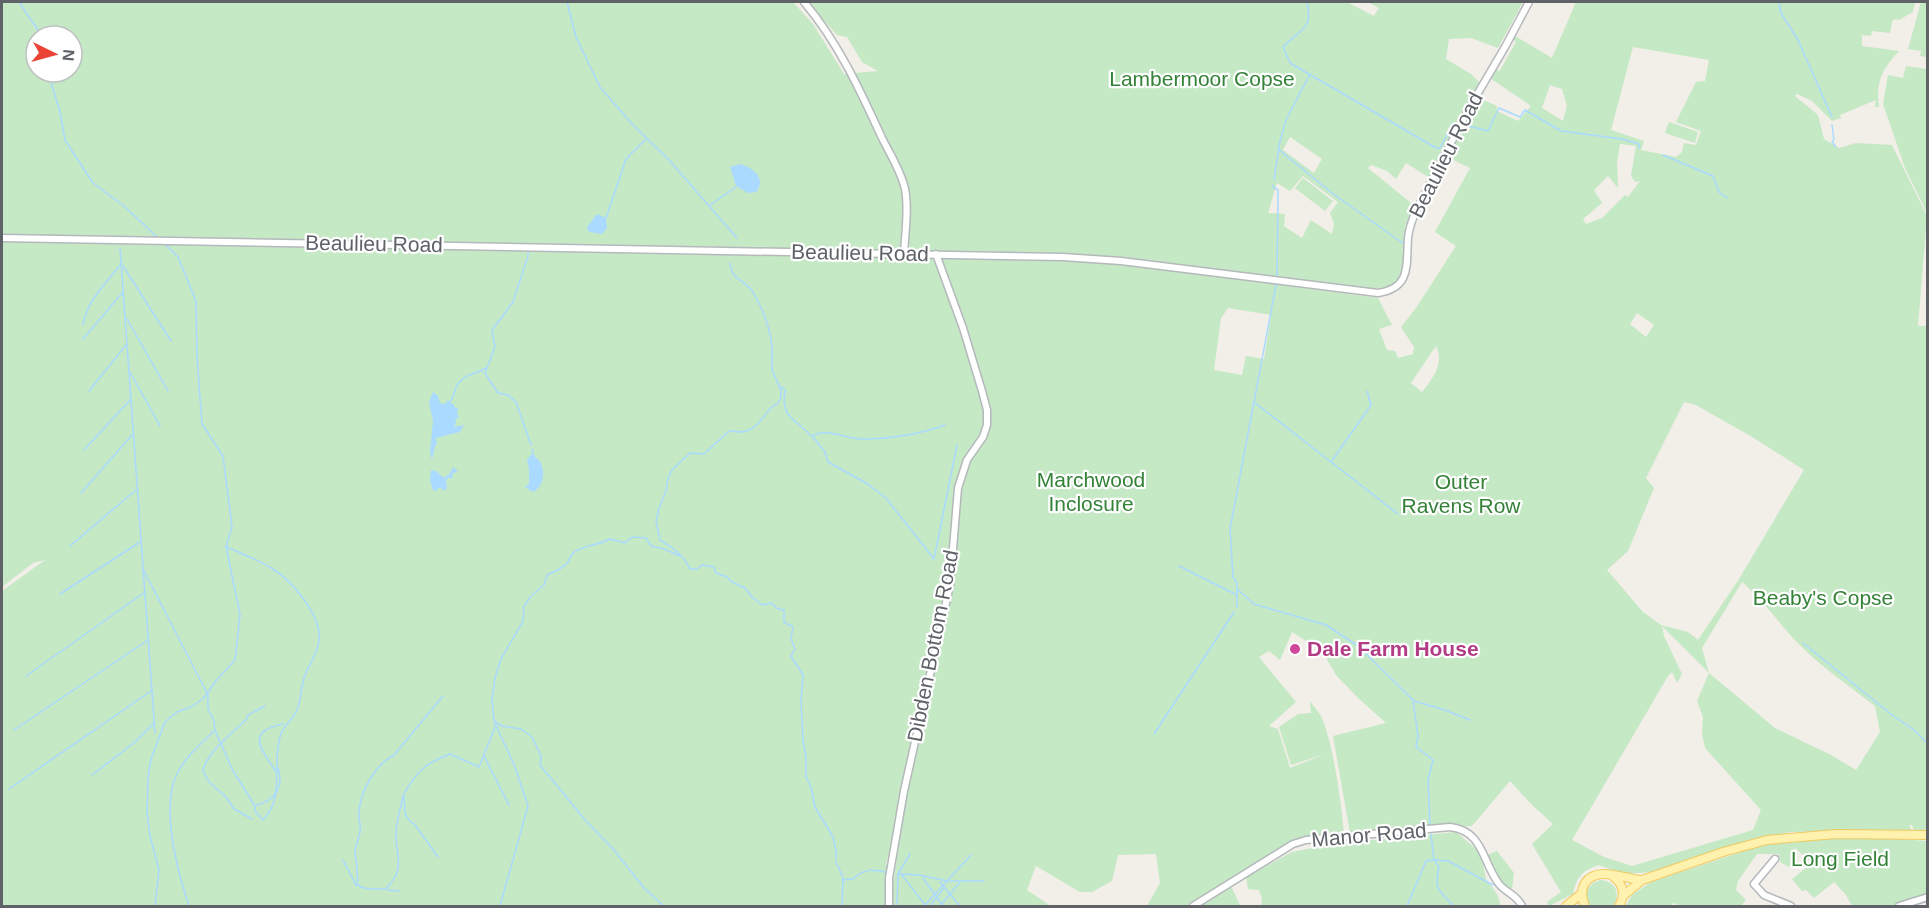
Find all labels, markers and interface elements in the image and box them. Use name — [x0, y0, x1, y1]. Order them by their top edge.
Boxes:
north arrow — [24, 24, 84, 84]
text: N — [59, 49, 77, 62]
park label: Lambermoor Copse — [1109, 67, 1295, 90]
street label: Beaulieu Road — [1404, 88, 1487, 221]
street label: Beaulieu Road — [305, 231, 443, 256]
street label: Beaulieu Road — [791, 240, 929, 265]
park label: Marchwood Inclosure — [1037, 468, 1145, 515]
park label: Outer Ravens Row — [1401, 470, 1521, 517]
street label: Dibden Bottom Road — [903, 548, 962, 744]
park label: Beaby's Copse — [1753, 586, 1893, 609]
place label: Dale Farm House — [1307, 637, 1479, 660]
marker: Dale Farm House — [1288, 642, 1302, 656]
street label: Manor Road — [1310, 818, 1428, 851]
park label: Long Field — [1791, 847, 1889, 870]

